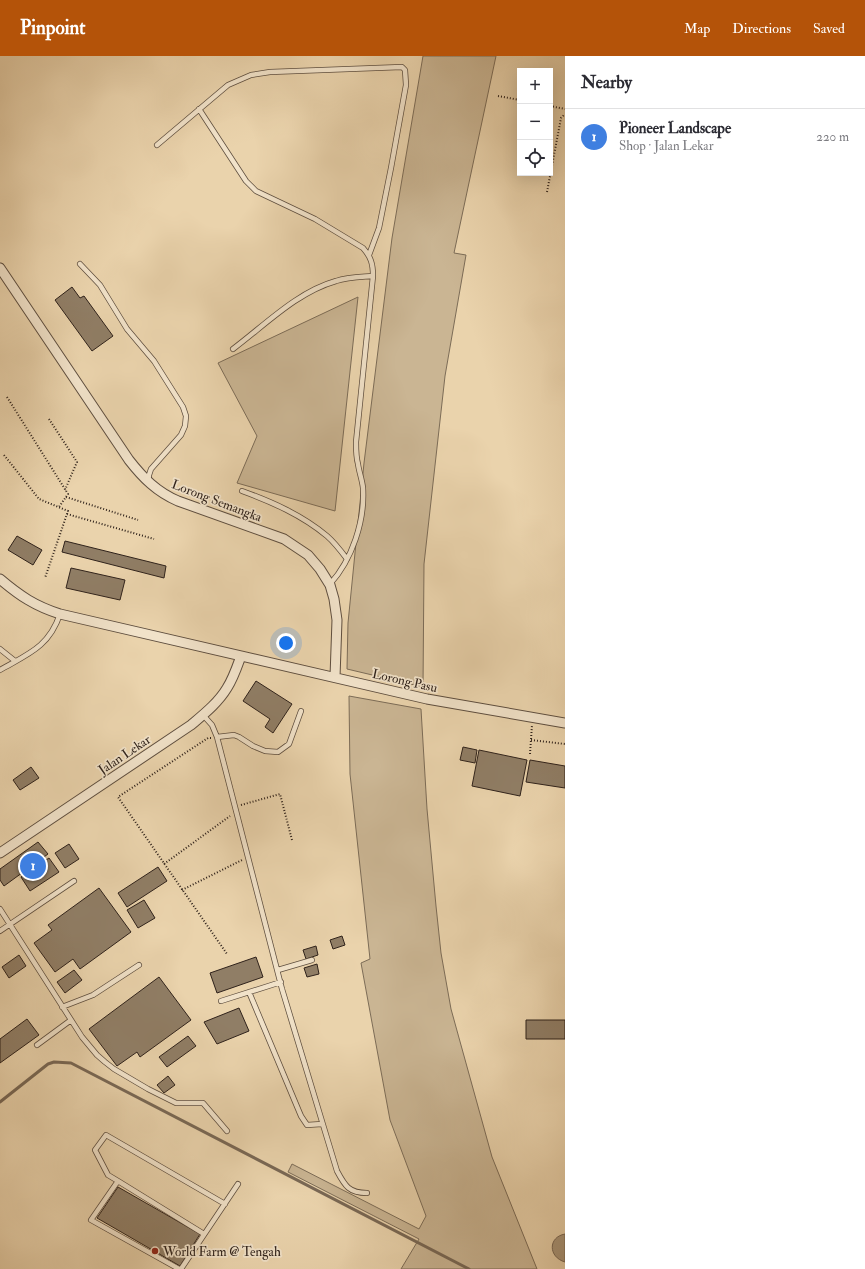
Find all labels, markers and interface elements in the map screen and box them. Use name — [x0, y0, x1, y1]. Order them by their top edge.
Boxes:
text: Pinpoint — [20, 16, 85, 40]
text: Map — [684, 20, 710, 37]
text: Directions — [732, 20, 791, 37]
text: Saved — [813, 20, 845, 37]
map controls — [517, 68, 553, 176]
button: + — [517, 68, 553, 104]
text: Nearby — [581, 72, 632, 93]
button: − — [517, 104, 553, 140]
text: Pioneer Landscape — [619, 119, 731, 138]
text: 1 — [592, 129, 596, 145]
text: 220 m — [816, 129, 849, 145]
text: Shop · Jalan Lekar — [619, 138, 714, 154]
button: locate — [517, 140, 553, 176]
street label: Lorong Semangka — [169, 476, 265, 526]
your location — [276, 633, 296, 653]
street label: Lorong Pasu — [371, 666, 439, 696]
street label: Jalan Lekar — [95, 731, 154, 779]
pin: 1 — [20, 851, 46, 881]
place label: World Farm @ Tengah — [162, 1244, 281, 1260]
marker: World Farm @ Tengah — [150, 1246, 160, 1256]

